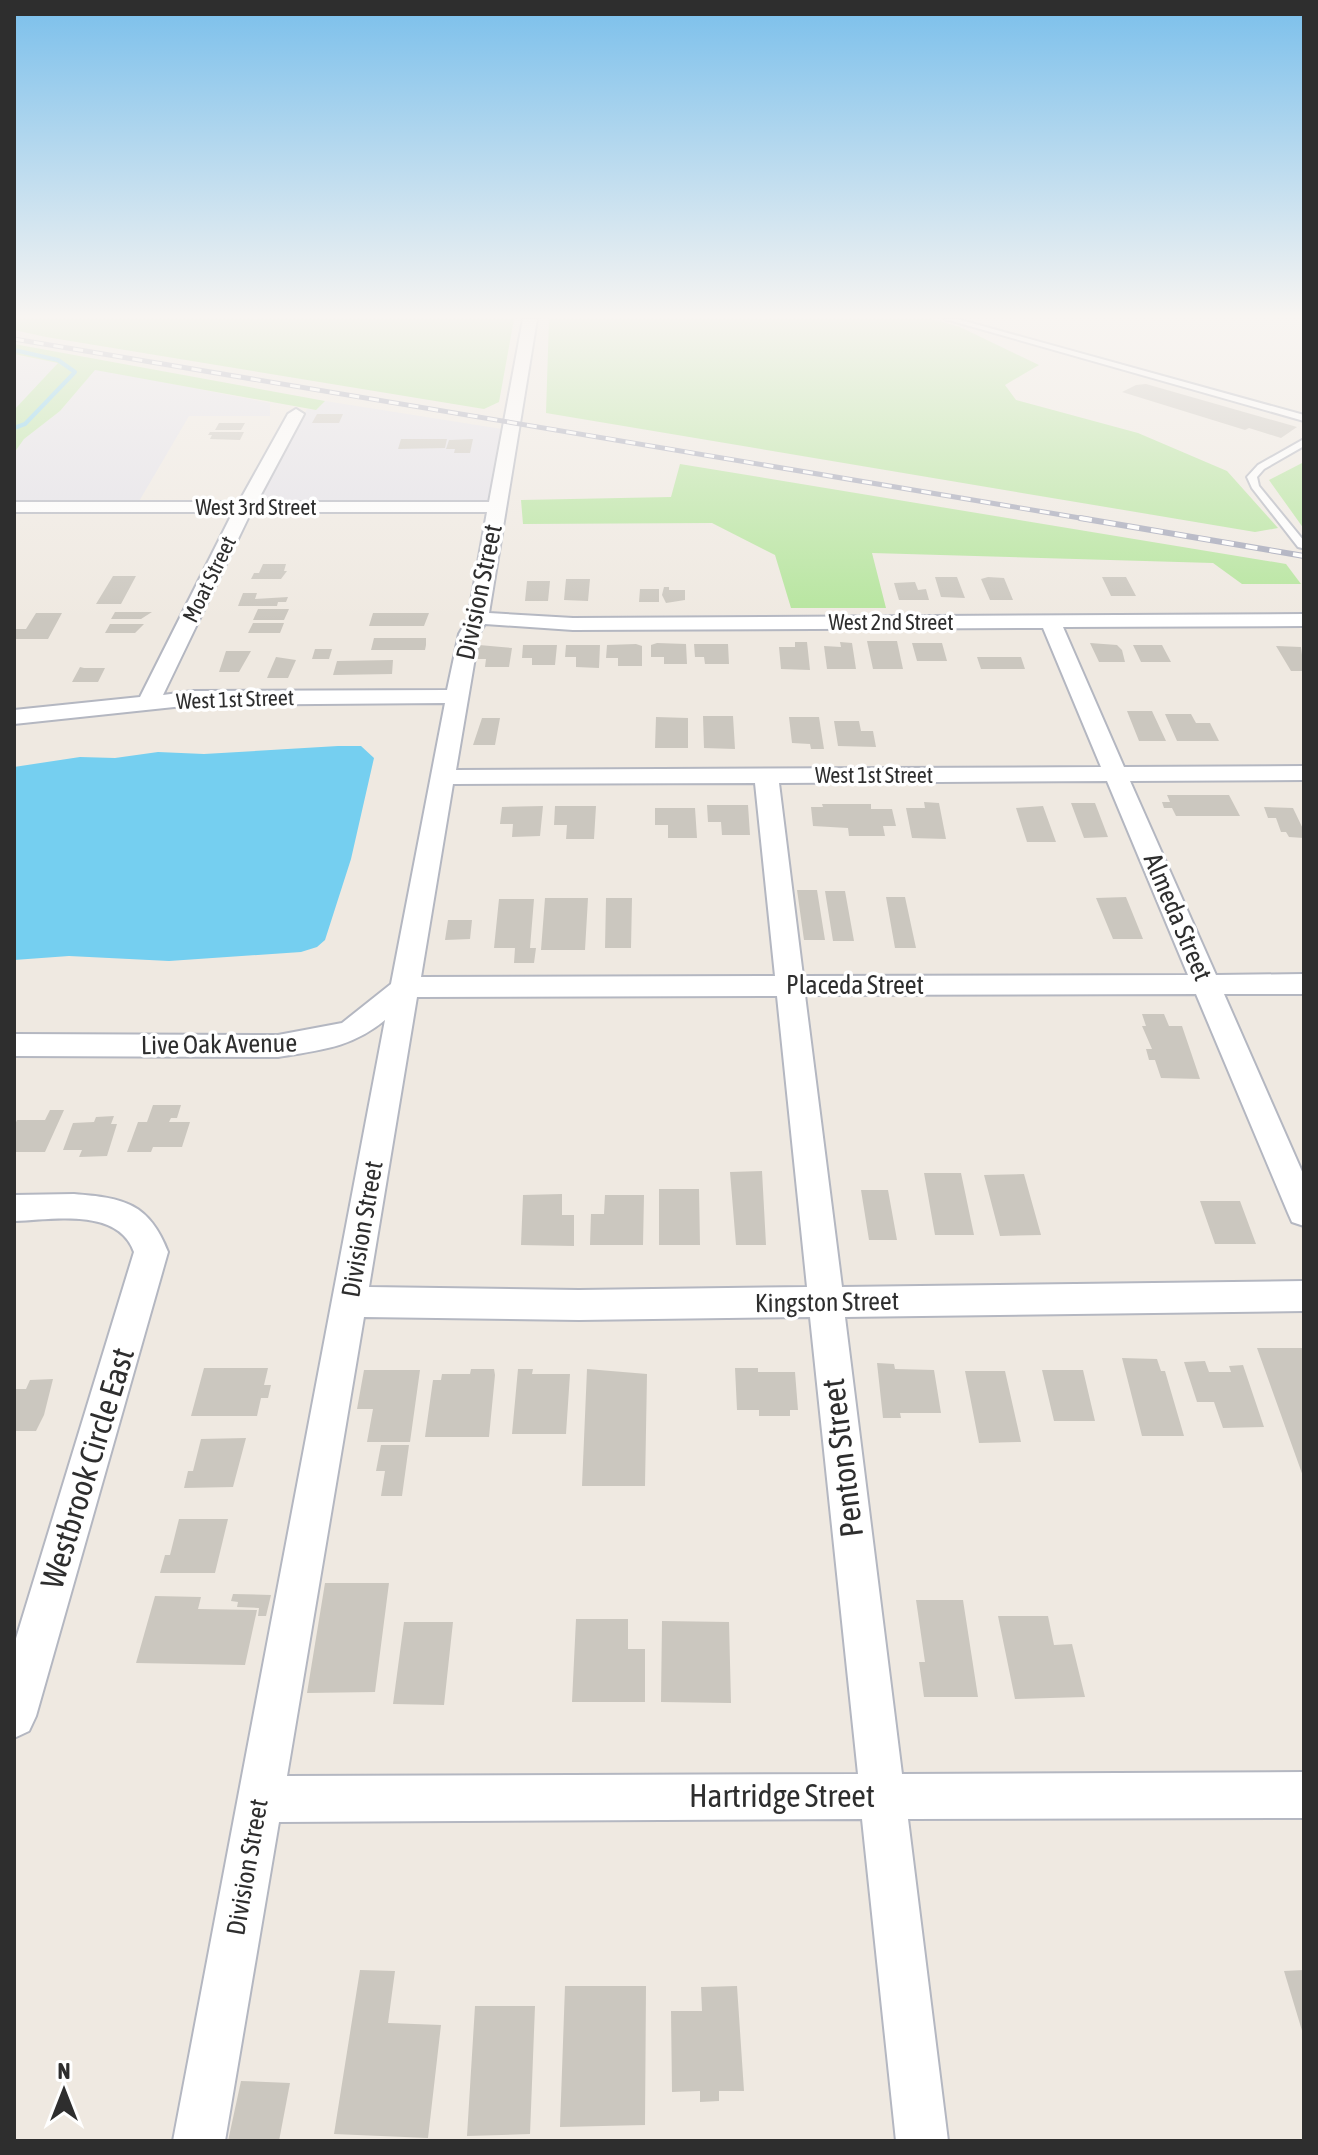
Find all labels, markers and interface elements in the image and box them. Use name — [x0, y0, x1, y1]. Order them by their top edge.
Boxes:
street label: West 3rd Street — [196, 494, 316, 520]
street label: Division Street — [450, 521, 508, 663]
street label: Moat Street — [177, 532, 241, 626]
street label: West 2nd Street — [828, 609, 954, 635]
street label: West 1st Street — [176, 684, 294, 714]
street label: West 1st Street — [815, 762, 933, 788]
street label: Almeda Street — [1138, 849, 1218, 985]
street label: Placeda Street — [786, 970, 924, 1000]
street label: Live Oak Avenue — [141, 1028, 297, 1060]
street label: Division Street — [335, 1159, 389, 1299]
street label: Kingston Street — [755, 1286, 899, 1318]
street label: Westbrook Circle East — [33, 1343, 141, 1593]
street label: Penton Street — [814, 1377, 870, 1539]
street label: Hartridge Street — [689, 1777, 875, 1814]
street label: Division Street — [220, 1797, 274, 1937]
north arrow — [24, 2051, 104, 2131]
text: N — [58, 2058, 70, 2084]

